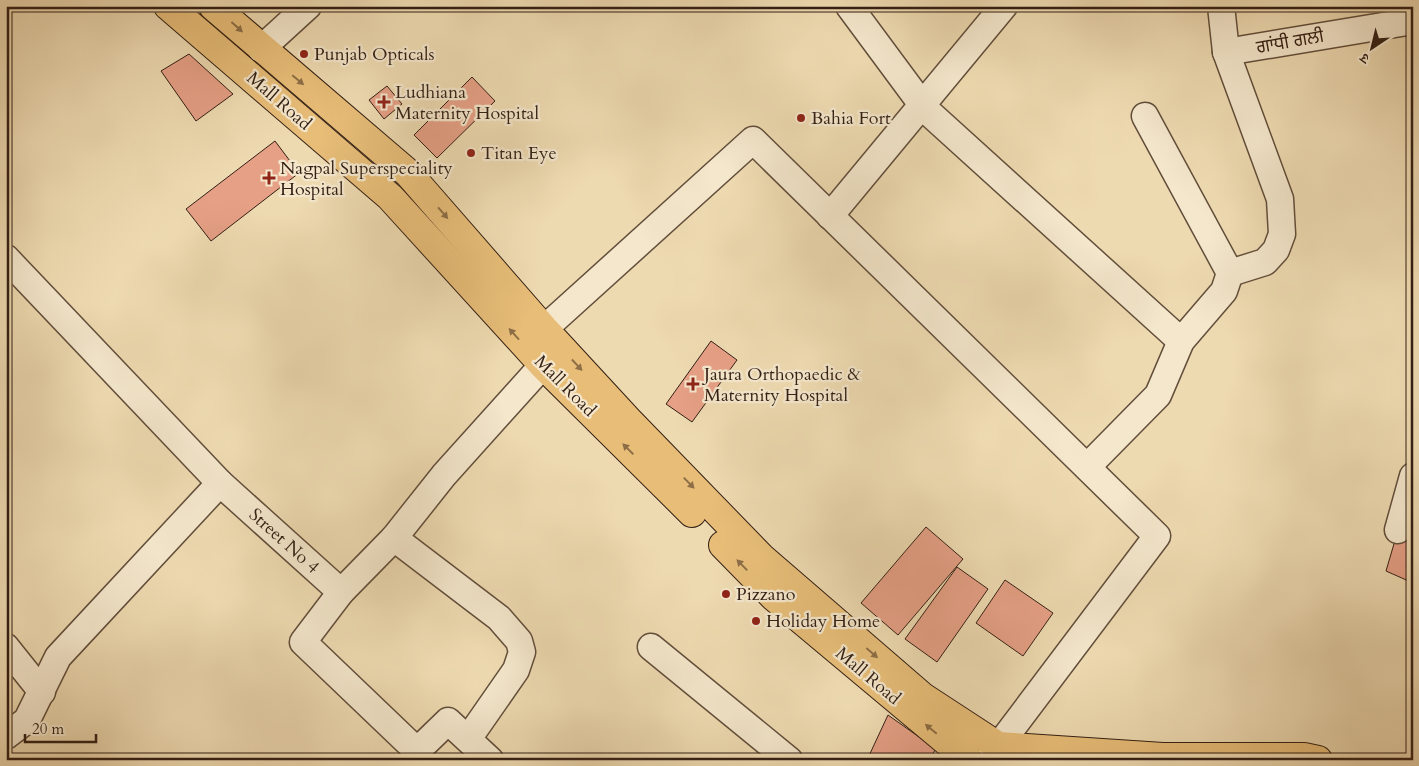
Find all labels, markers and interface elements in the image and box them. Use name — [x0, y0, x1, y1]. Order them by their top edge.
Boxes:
one-way arrow — [230, 22, 243, 33]
north arrow — [1346, 22, 1396, 72]
street label: ਗਾਂਧੀ ਗਲੀ — [1253, 24, 1326, 60]
place label: Punjab Opticals — [314, 42, 435, 67]
marker: Punjab Opticals — [298, 48, 310, 60]
text: उ — [1356, 48, 1374, 69]
street label: Mall Road — [241, 66, 317, 136]
one-way arrow — [291, 74, 303, 86]
place label: Ludhiana Maternity Hospital — [395, 80, 539, 126]
marker: Ludhiana Maternity Hospital — [377, 95, 391, 109]
place label: Bahia Fort — [811, 106, 891, 131]
marker: Bahia Fort — [795, 112, 807, 124]
place label: Titan Eye — [481, 141, 557, 166]
marker: Titan Eye — [465, 147, 477, 159]
place label: Nagpal Superspeciality Hospital — [280, 156, 453, 202]
marker: Nagpal Superspeciality Hospital — [262, 171, 276, 185]
one-way arrow — [437, 207, 449, 219]
one-way arrow — [508, 328, 520, 340]
street label: Mall Road — [528, 349, 602, 423]
one-way arrow — [572, 358, 583, 371]
place label: Jaura Orthopaedic & Maternity Hospital — [701, 362, 862, 408]
marker: Jaura Orthopaedic & Maternity Hospital — [686, 377, 700, 391]
one-way arrow — [622, 443, 634, 455]
one-way arrow — [683, 477, 695, 489]
street label: Street No 4 — [243, 503, 325, 579]
one-way arrow — [737, 559, 749, 571]
place label: Pizzano — [736, 582, 796, 607]
marker: Pizzano — [720, 588, 732, 600]
place label: Holiday Home — [766, 609, 880, 634]
marker: Holiday Home — [750, 615, 762, 627]
street label: Mall Road — [830, 641, 906, 711]
one-way arrow — [866, 647, 878, 658]
scale bar — [25, 711, 96, 743]
text: 20 m — [32, 719, 64, 739]
one-way arrow — [925, 723, 938, 734]

